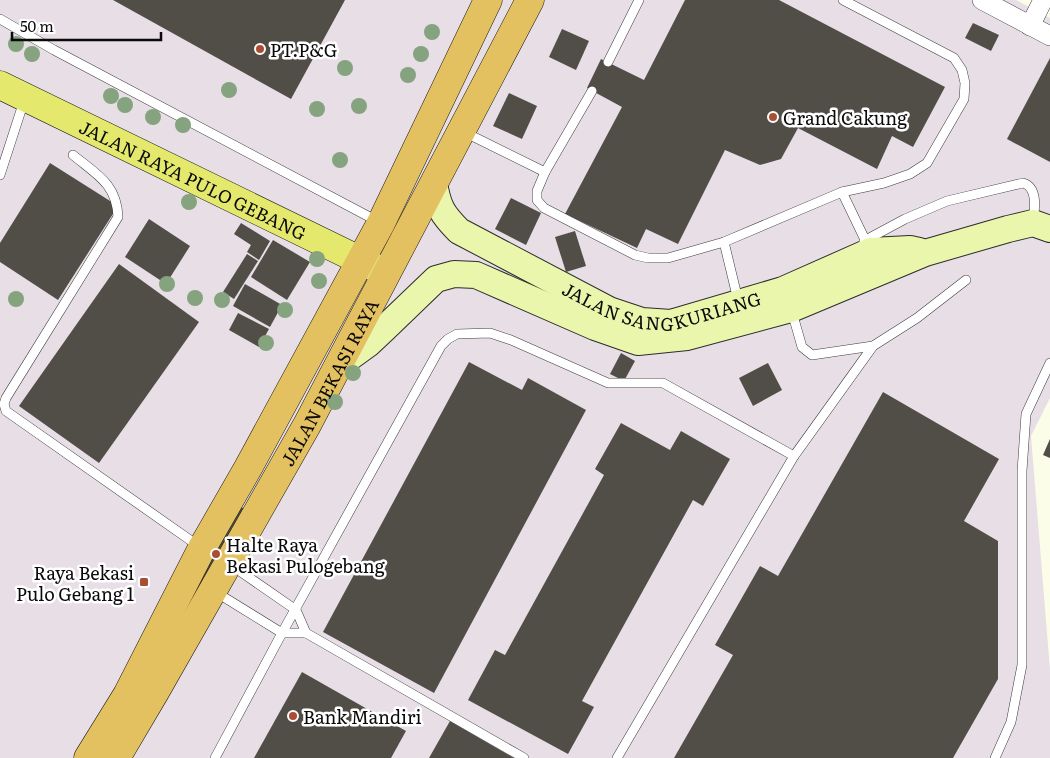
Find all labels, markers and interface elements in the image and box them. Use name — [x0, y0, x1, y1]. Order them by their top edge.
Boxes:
scale bar — [12, 10, 161, 42]
text: 50 m — [20, 14, 54, 37]
place label: PT.P&G — [270, 36, 337, 63]
marker: PT.P&G — [254, 43, 266, 55]
place label: Grand Cakung — [783, 104, 908, 131]
marker: Grand Cakung — [767, 111, 779, 123]
street label: JALAN RAYA PULO GEBANG — [75, 112, 311, 246]
street label: JALAN SANGKURIANG — [558, 274, 764, 337]
street label: JALAN BEKASI RAYA — [273, 294, 384, 471]
place label: Halte Raya Bekasi Pulogebang — [226, 531, 386, 579]
marker: Halte Raya Bekasi Pulogebang — [210, 548, 222, 560]
place label: Raya Bekasi Pulo Gebang 1 — [16, 559, 134, 607]
marker: Raya Bekasi Pulo Gebang 1 — [138, 576, 150, 588]
place label: Bank Mandiri — [303, 703, 421, 730]
marker: Bank Mandiri — [287, 710, 299, 722]

